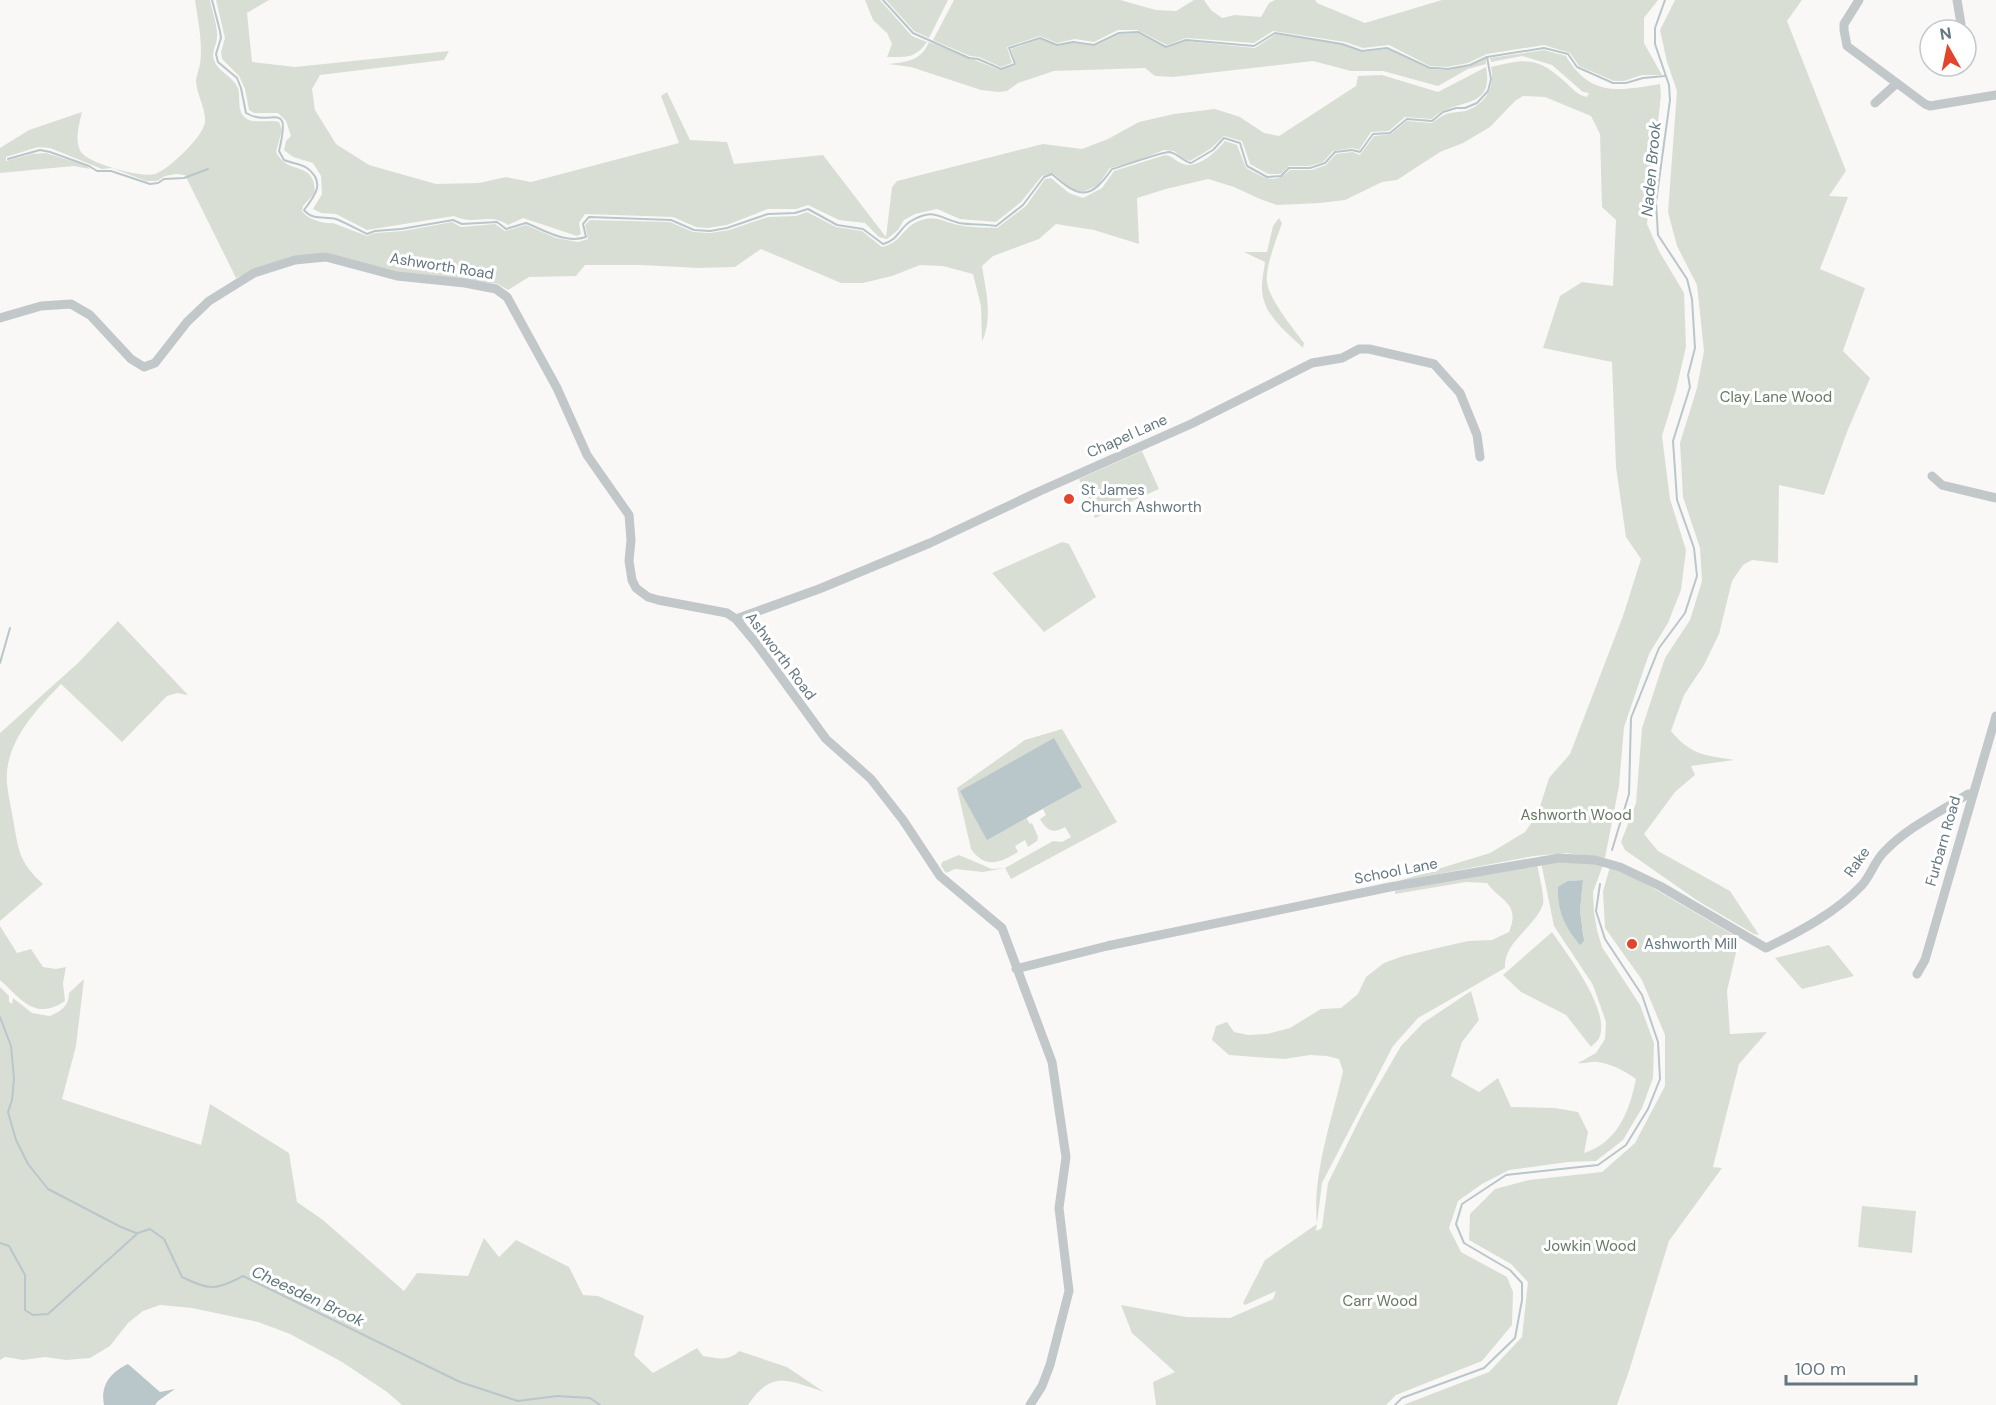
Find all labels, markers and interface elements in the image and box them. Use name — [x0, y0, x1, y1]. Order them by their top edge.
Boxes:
north arrow — [1918, 18, 1978, 78]
text: N — [1938, 22, 1953, 45]
water label: Naden Brook — [1636, 120, 1666, 217]
street label: Ashworth Road — [389, 248, 495, 284]
park label: Clay Lane Wood — [1720, 387, 1832, 407]
street label: Chapel Lane — [1084, 409, 1170, 463]
place label: St James Church Ashworth — [1081, 480, 1202, 517]
marker: St James Church Ashworth — [1062, 492, 1076, 506]
street label: Ashworth Road — [741, 608, 821, 704]
street label: Furbarn Road — [1921, 794, 1965, 888]
park label: Ashworth Wood — [1520, 805, 1632, 825]
street label: Rake — [1840, 843, 1874, 881]
street label: School Lane — [1353, 853, 1439, 889]
place label: Ashworth Mill — [1644, 934, 1737, 954]
marker: Ashworth Mill — [1625, 937, 1639, 951]
park label: Jowkin Wood — [1544, 1236, 1636, 1256]
water label: Cheesden Brook — [248, 1261, 368, 1332]
park label: Carr Wood — [1343, 1291, 1417, 1311]
scale bar — [1786, 1348, 1916, 1386]
text: 100 m — [1795, 1357, 1846, 1381]

